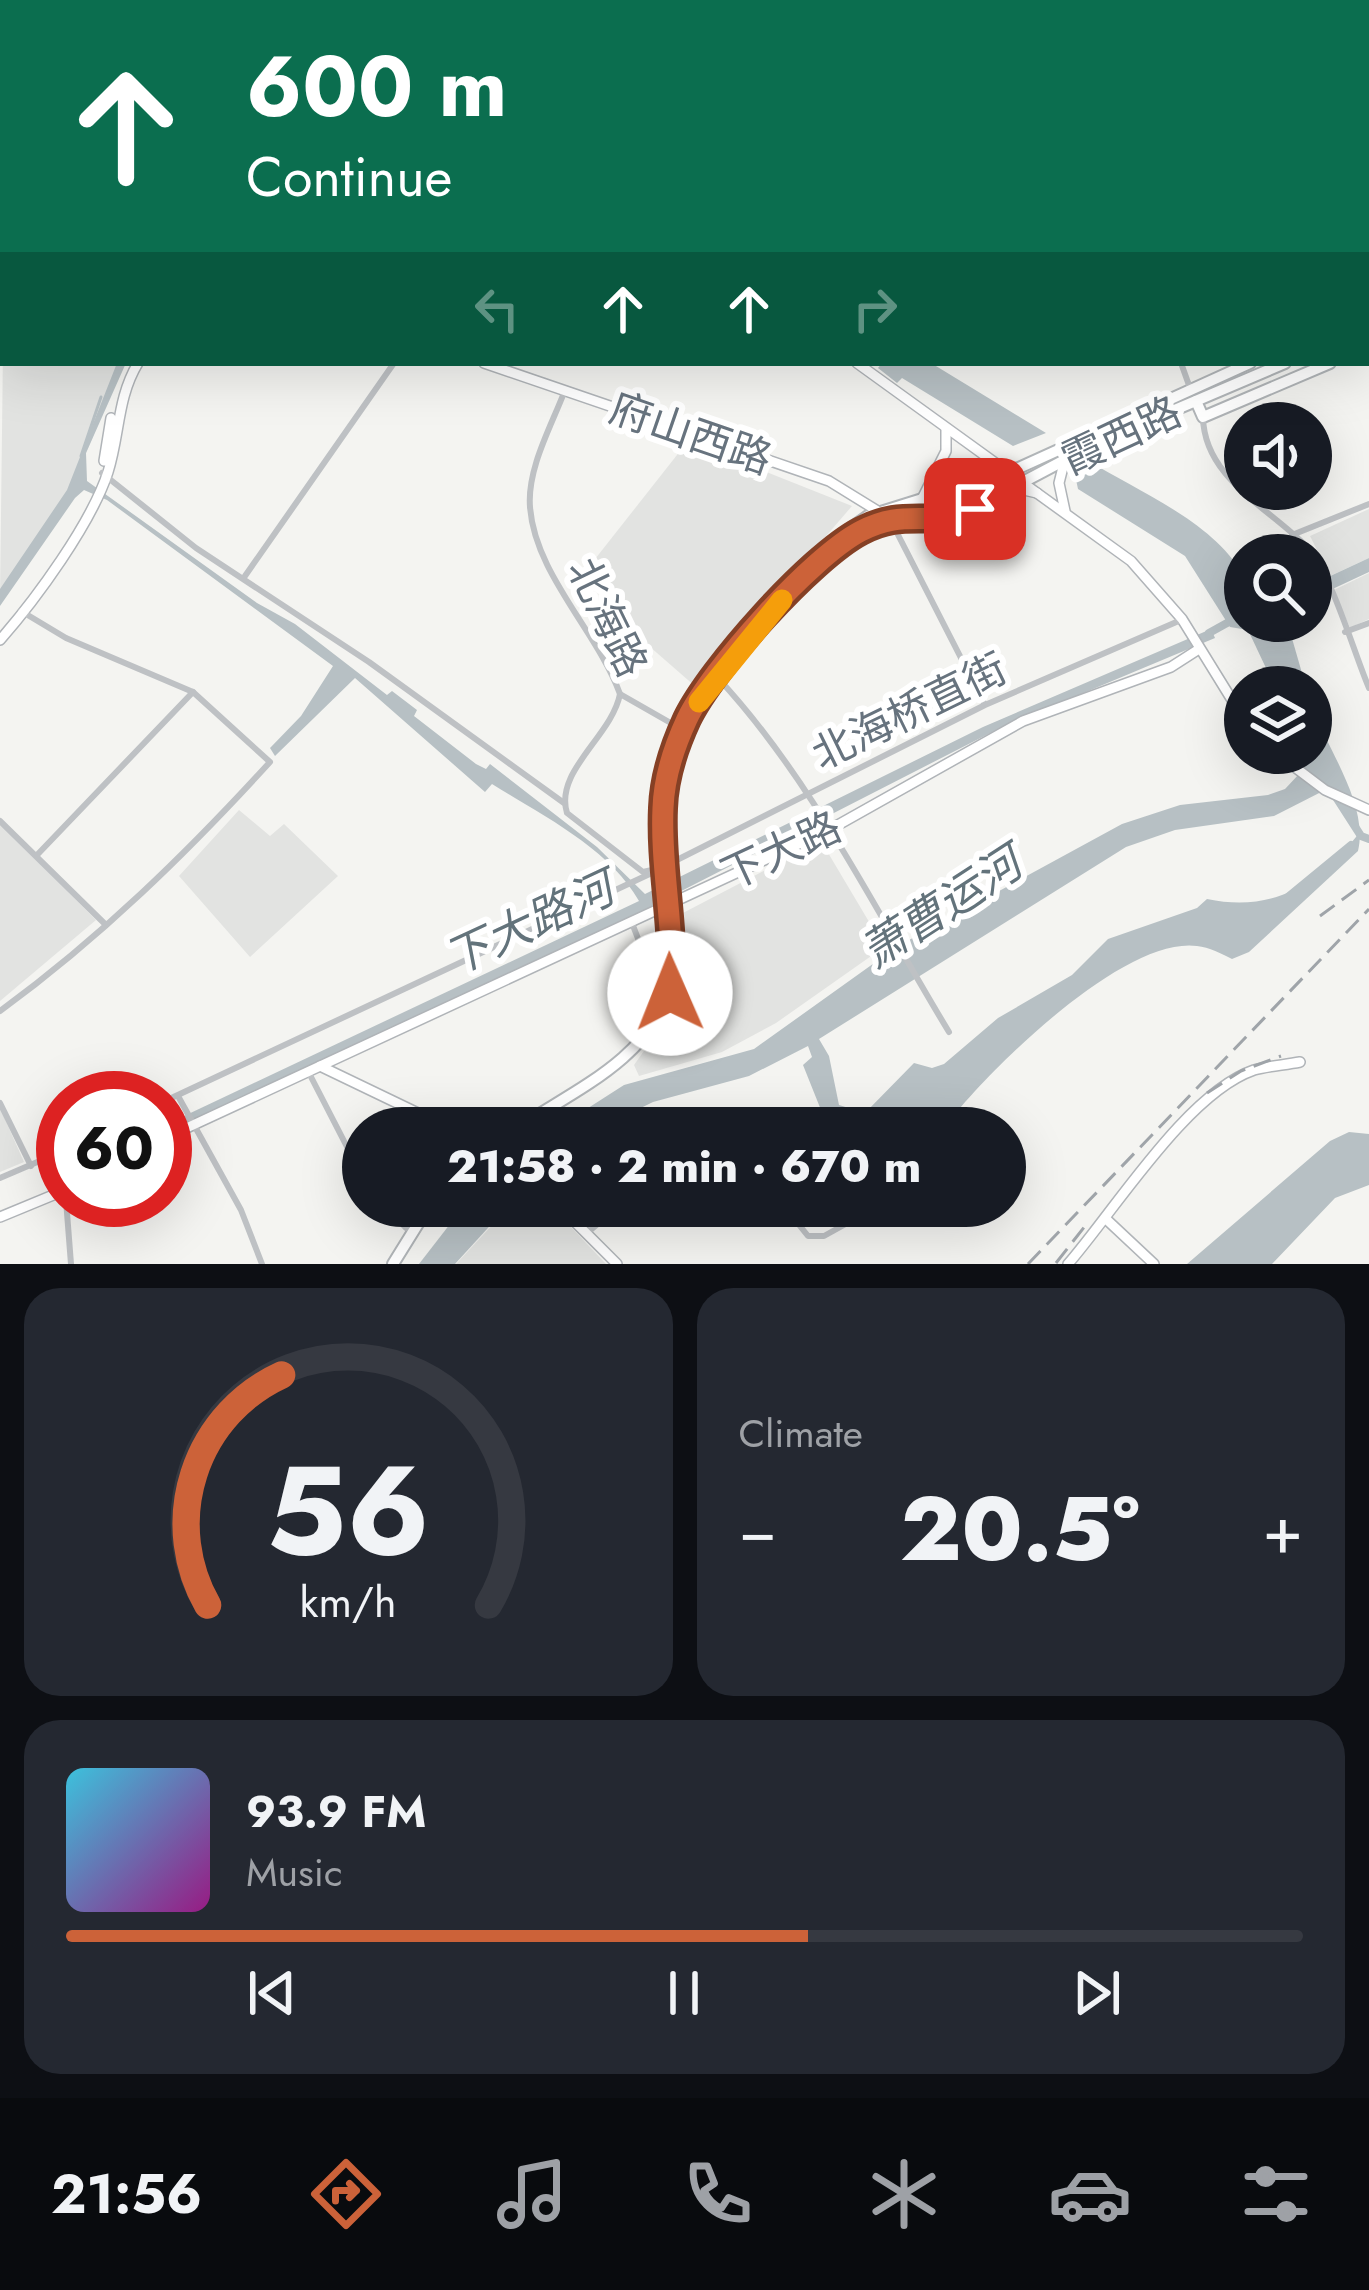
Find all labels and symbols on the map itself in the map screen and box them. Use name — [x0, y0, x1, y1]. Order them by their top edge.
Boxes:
street label: 府山西路 — [601, 377, 780, 490]
street label: 霞西路 — [1051, 381, 1191, 490]
pin — [924, 458, 1026, 560]
street label: 北海路 — [553, 547, 663, 687]
street label: 北海桥直街 — [801, 638, 1017, 785]
street label: 下大路 — [711, 796, 851, 905]
water label: 萧曹运河 — [848, 827, 1041, 984]
water label: 下大路河 — [434, 853, 632, 991]
position arrow — [607, 930, 733, 1056]
speed limit sign: 60 — [36, 1071, 192, 1227]

